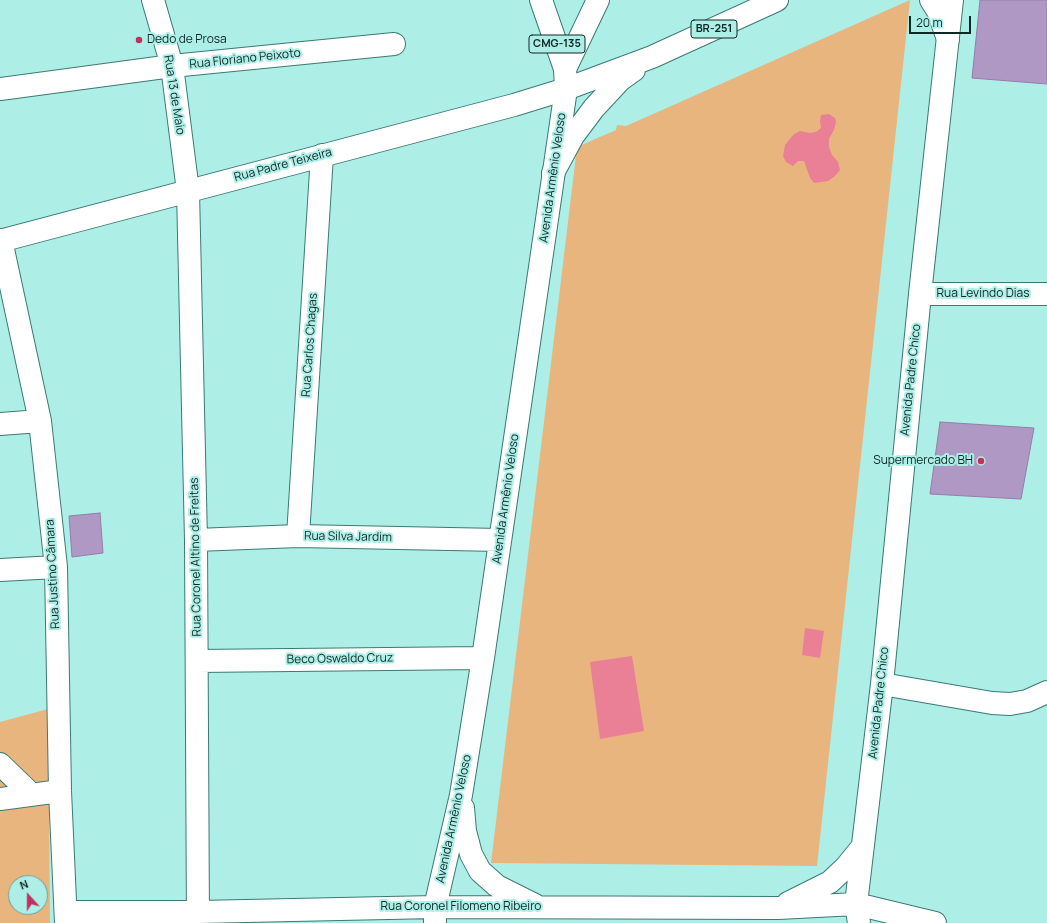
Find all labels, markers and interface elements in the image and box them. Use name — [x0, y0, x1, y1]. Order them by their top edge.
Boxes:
scale bar — [911, 8, 973, 34]
text: 20 m — [916, 14, 943, 31]
road number: BR-251 — [691, 20, 737, 38]
place label: Dedo de Prosa — [147, 33, 227, 47]
marker: Dedo de Prosa — [134, 35, 144, 45]
road number: CMG-135 — [529, 35, 585, 53]
street label: Rua Floriano Peixoto — [189, 46, 301, 72]
street label: Rua 13 de Maio — [161, 54, 187, 136]
street label: Avenida Armênio Veloso — [537, 112, 569, 244]
street label: Rua Padre Teixeira — [232, 145, 334, 185]
street label: Rua Levindo Dias — [936, 287, 1030, 301]
street label: Rua Carlos Chagas — [299, 292, 321, 398]
street label: Avenida Padre Chico — [898, 323, 924, 437]
street label: Avenida Armênio Veloso — [490, 433, 522, 565]
place label: Supermercado BH — [873, 454, 973, 468]
marker: Supermercado BH — [976, 456, 986, 466]
street label: Rua Coronel Altino de Freitas — [187, 477, 205, 637]
street label: Rua Justino Câmara — [43, 519, 63, 629]
street label: Rua Silva Jardim — [304, 529, 392, 545]
street label: Avenida Padre Chico — [866, 646, 892, 760]
street label: Beco Oswaldo Cruz — [287, 651, 393, 667]
street label: Avenida Armênio Veloso — [433, 753, 475, 885]
north arrow — [8, 875, 48, 915]
text: N — [18, 876, 30, 893]
street label: Rua Coronel Filomeno Ribeiro — [381, 900, 541, 914]

